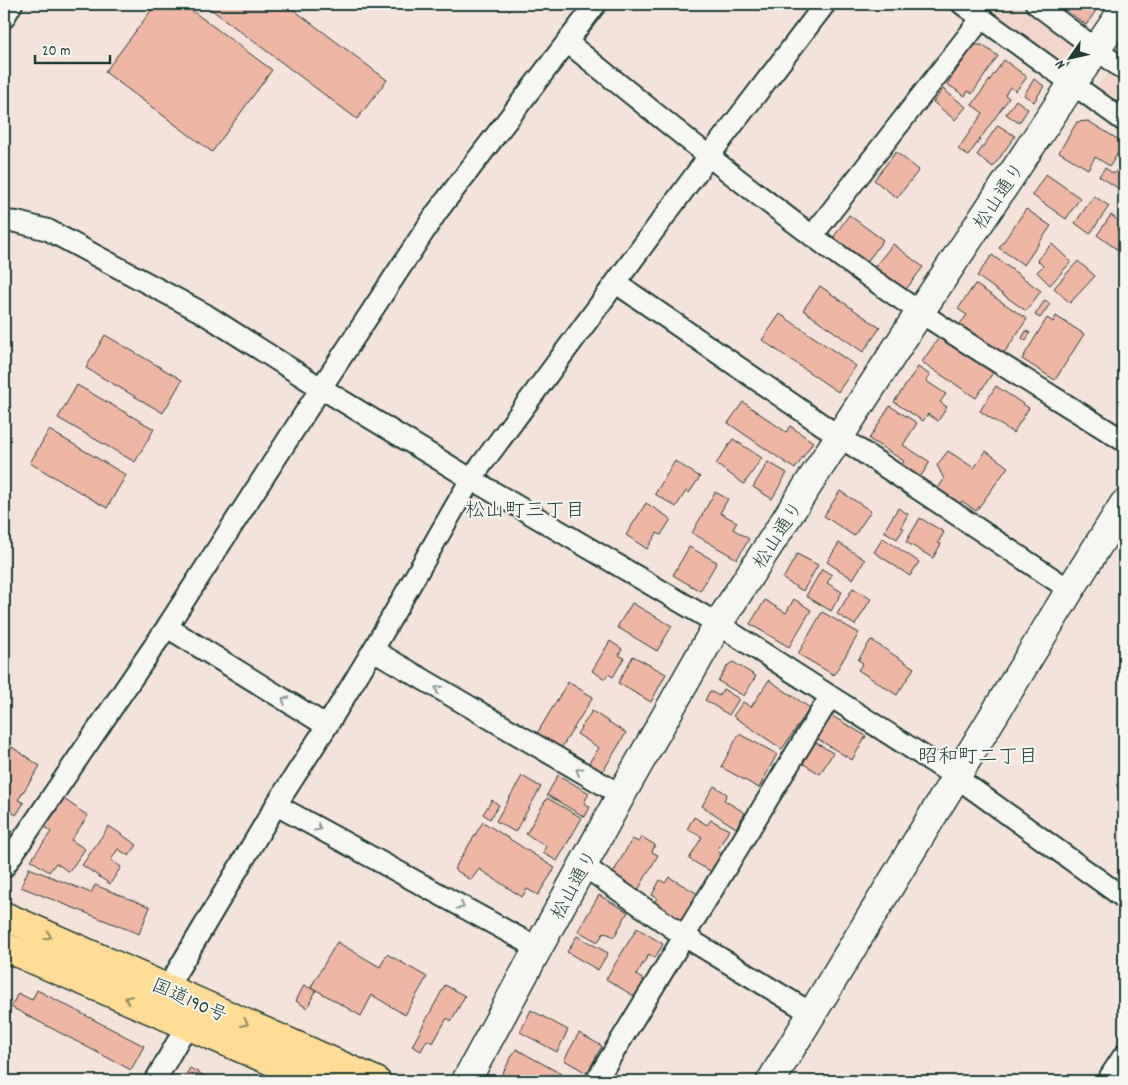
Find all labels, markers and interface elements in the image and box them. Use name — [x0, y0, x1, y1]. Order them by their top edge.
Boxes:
scale bar — [35, 32, 110, 64]
north arrow — [1046, 32, 1096, 82]
text: 20 m — [42, 41, 70, 63]
text: N — [1051, 56, 1071, 73]
street label: 松山通り — [968, 158, 1033, 236]
street label: 松山通り — [748, 497, 812, 575]
district label: 松山町三丁目 — [465, 498, 585, 526]
one-way arrow — [435, 685, 444, 695]
one-way arrow — [282, 697, 291, 707]
district label: 昭和町二丁目 — [918, 744, 1038, 772]
one-way arrow — [575, 767, 584, 777]
one-way arrow — [313, 822, 322, 832]
street label: 松山通り — [546, 846, 606, 925]
one-way arrow — [456, 900, 465, 910]
one-way arrow — [43, 929, 52, 940]
street label: 国道190号 — [146, 974, 231, 1031]
one-way arrow — [124, 995, 133, 1006]
one-way arrow — [240, 1016, 249, 1027]

